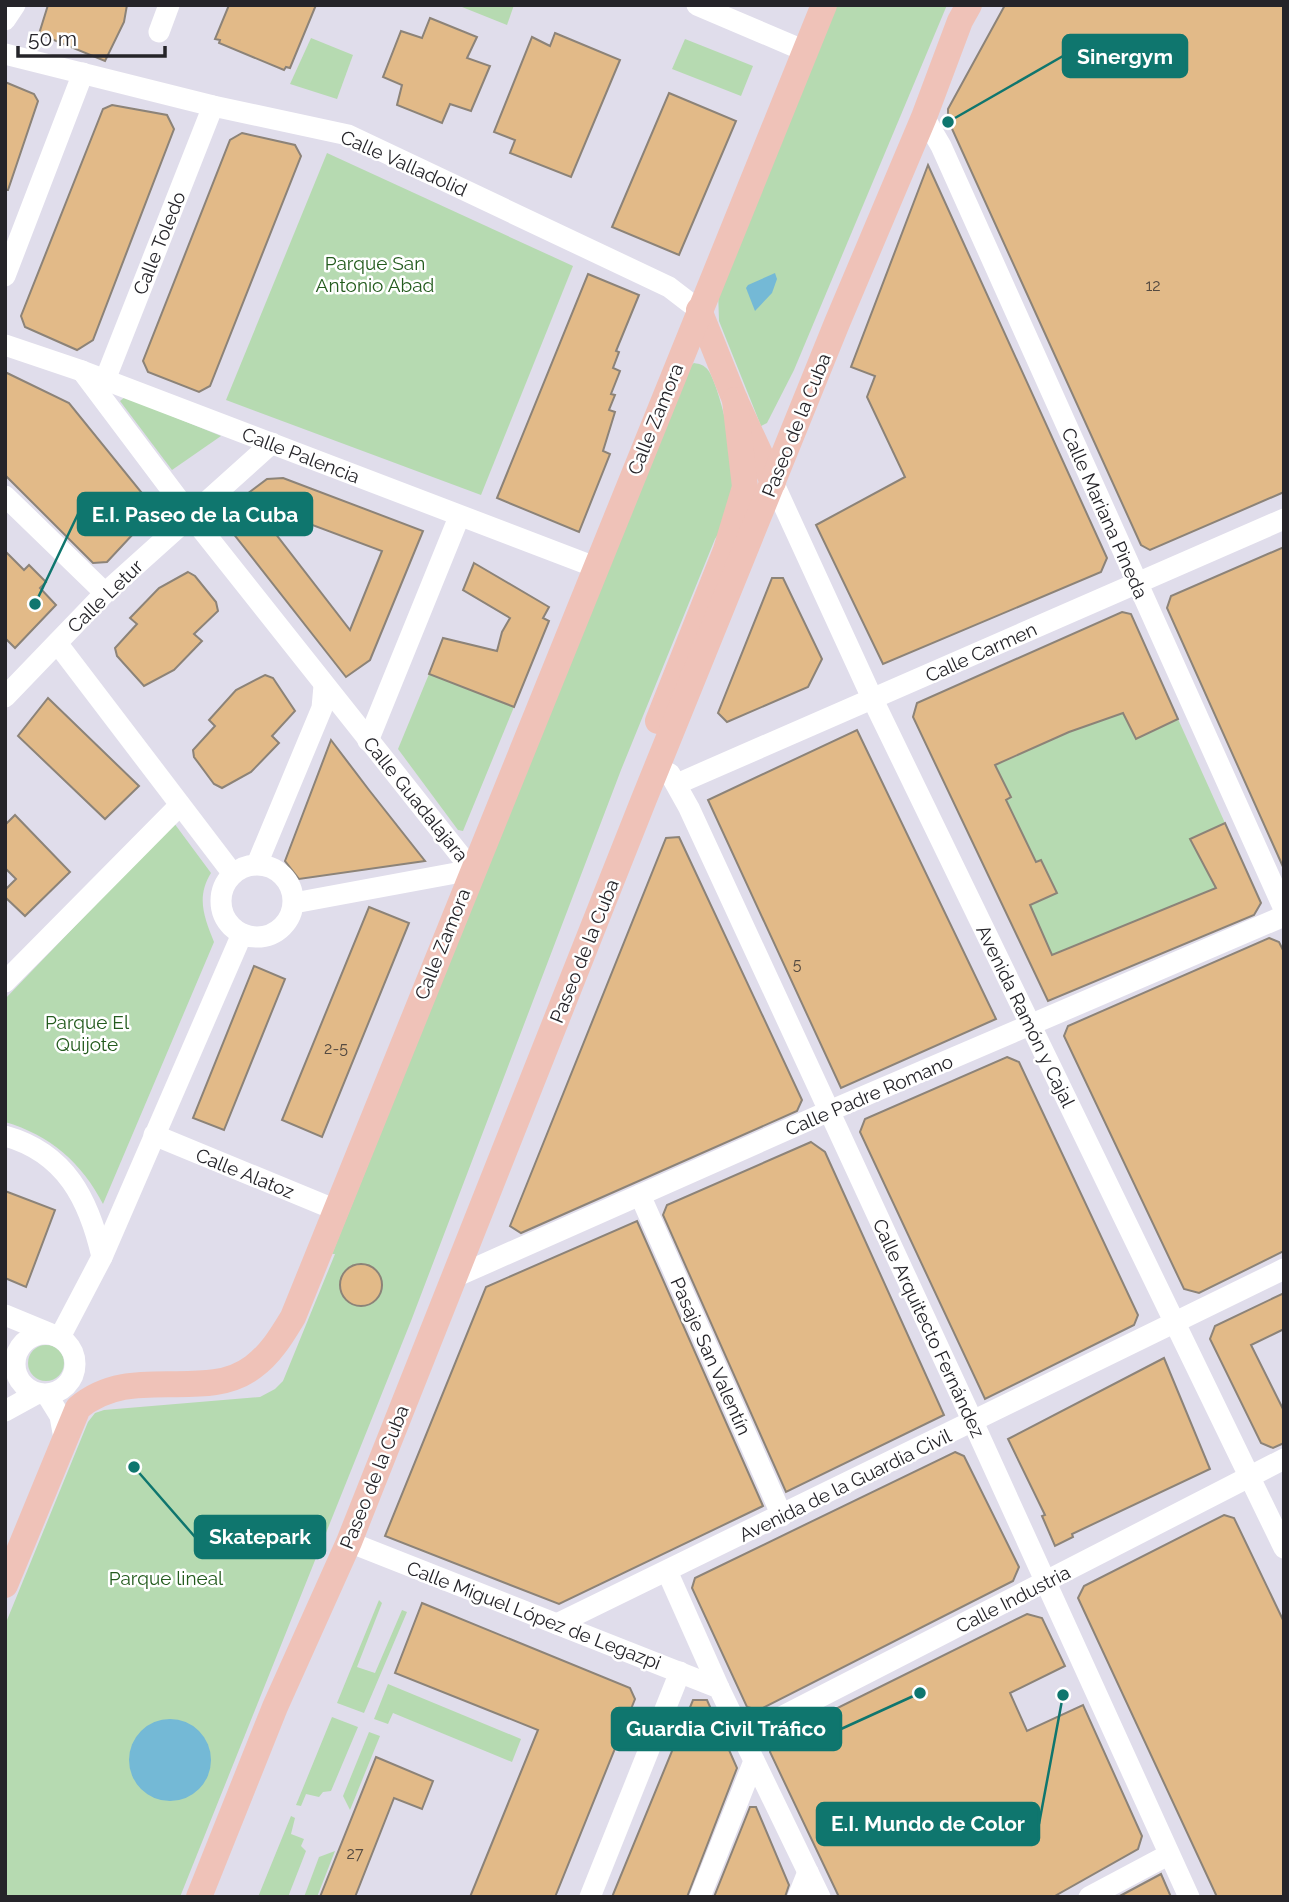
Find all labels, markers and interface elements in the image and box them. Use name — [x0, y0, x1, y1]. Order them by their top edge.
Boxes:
scale bar — [18, 14, 164, 58]
text: 50 m — [28, 26, 77, 51]
callout: Sinergym — [1063, 35, 1187, 77]
text: Sinergym — [1077, 44, 1173, 69]
street label: Calle Valladolid — [337, 125, 471, 201]
street label: Calle Toledo — [128, 188, 190, 298]
park label: Parque San Antonio Abad — [316, 252, 434, 296]
house number: 12 — [1145, 276, 1161, 295]
street label: Paseo de la Cuba — [757, 350, 835, 500]
street label: Calle Zamora — [623, 360, 687, 478]
street label: Calle Palencia — [239, 422, 363, 488]
street label: Calle Mariana Pineda — [1057, 424, 1153, 602]
callout: E.I. Paseo de la Cuba — [78, 493, 312, 535]
text: E.I. Paseo de la Cuba — [92, 502, 298, 527]
street label: Calle Letur — [63, 555, 147, 637]
street label: Calle Carmen — [922, 618, 1040, 686]
street label: Calle Guadalajara — [359, 732, 473, 866]
street label: Paseo de la Cuba — [545, 876, 623, 1026]
street label: Calle Zamora — [410, 885, 474, 1003]
street label: Avenida Ramón y Cajal — [972, 921, 1080, 1111]
house number: 5 — [793, 955, 802, 974]
park label: Parque El Quijote — [45, 1011, 130, 1055]
house number: 2-5 — [324, 1039, 348, 1058]
street label: Calle Padre Romano — [782, 1050, 956, 1140]
street label: Calle Alatoz — [193, 1143, 297, 1203]
street label: Calle Arquitecto Fernández — [869, 1215, 989, 1441]
street label: Pasaje San Valentín — [666, 1274, 756, 1438]
street label: Paseo de la Cuba — [335, 1402, 413, 1552]
street label: Avenida de la Guardia Civil — [735, 1424, 955, 1546]
callout: Skatepark — [195, 1516, 325, 1558]
text: Skatepark — [209, 1524, 311, 1549]
street label: Calle Miguel López de Legazpi — [404, 1556, 664, 1674]
street label: Calle Industria — [952, 1561, 1074, 1637]
park label: Parque lineal — [109, 1567, 224, 1589]
callout: Guardia Civil Tráfico — [612, 1708, 841, 1750]
text: Guardia Civil Tráfico — [626, 1716, 826, 1741]
callout: E.I. Mundo de Color — [817, 1803, 1039, 1845]
text: E.I. Mundo de Color — [831, 1811, 1025, 1836]
house number: 27 — [347, 1844, 364, 1863]

